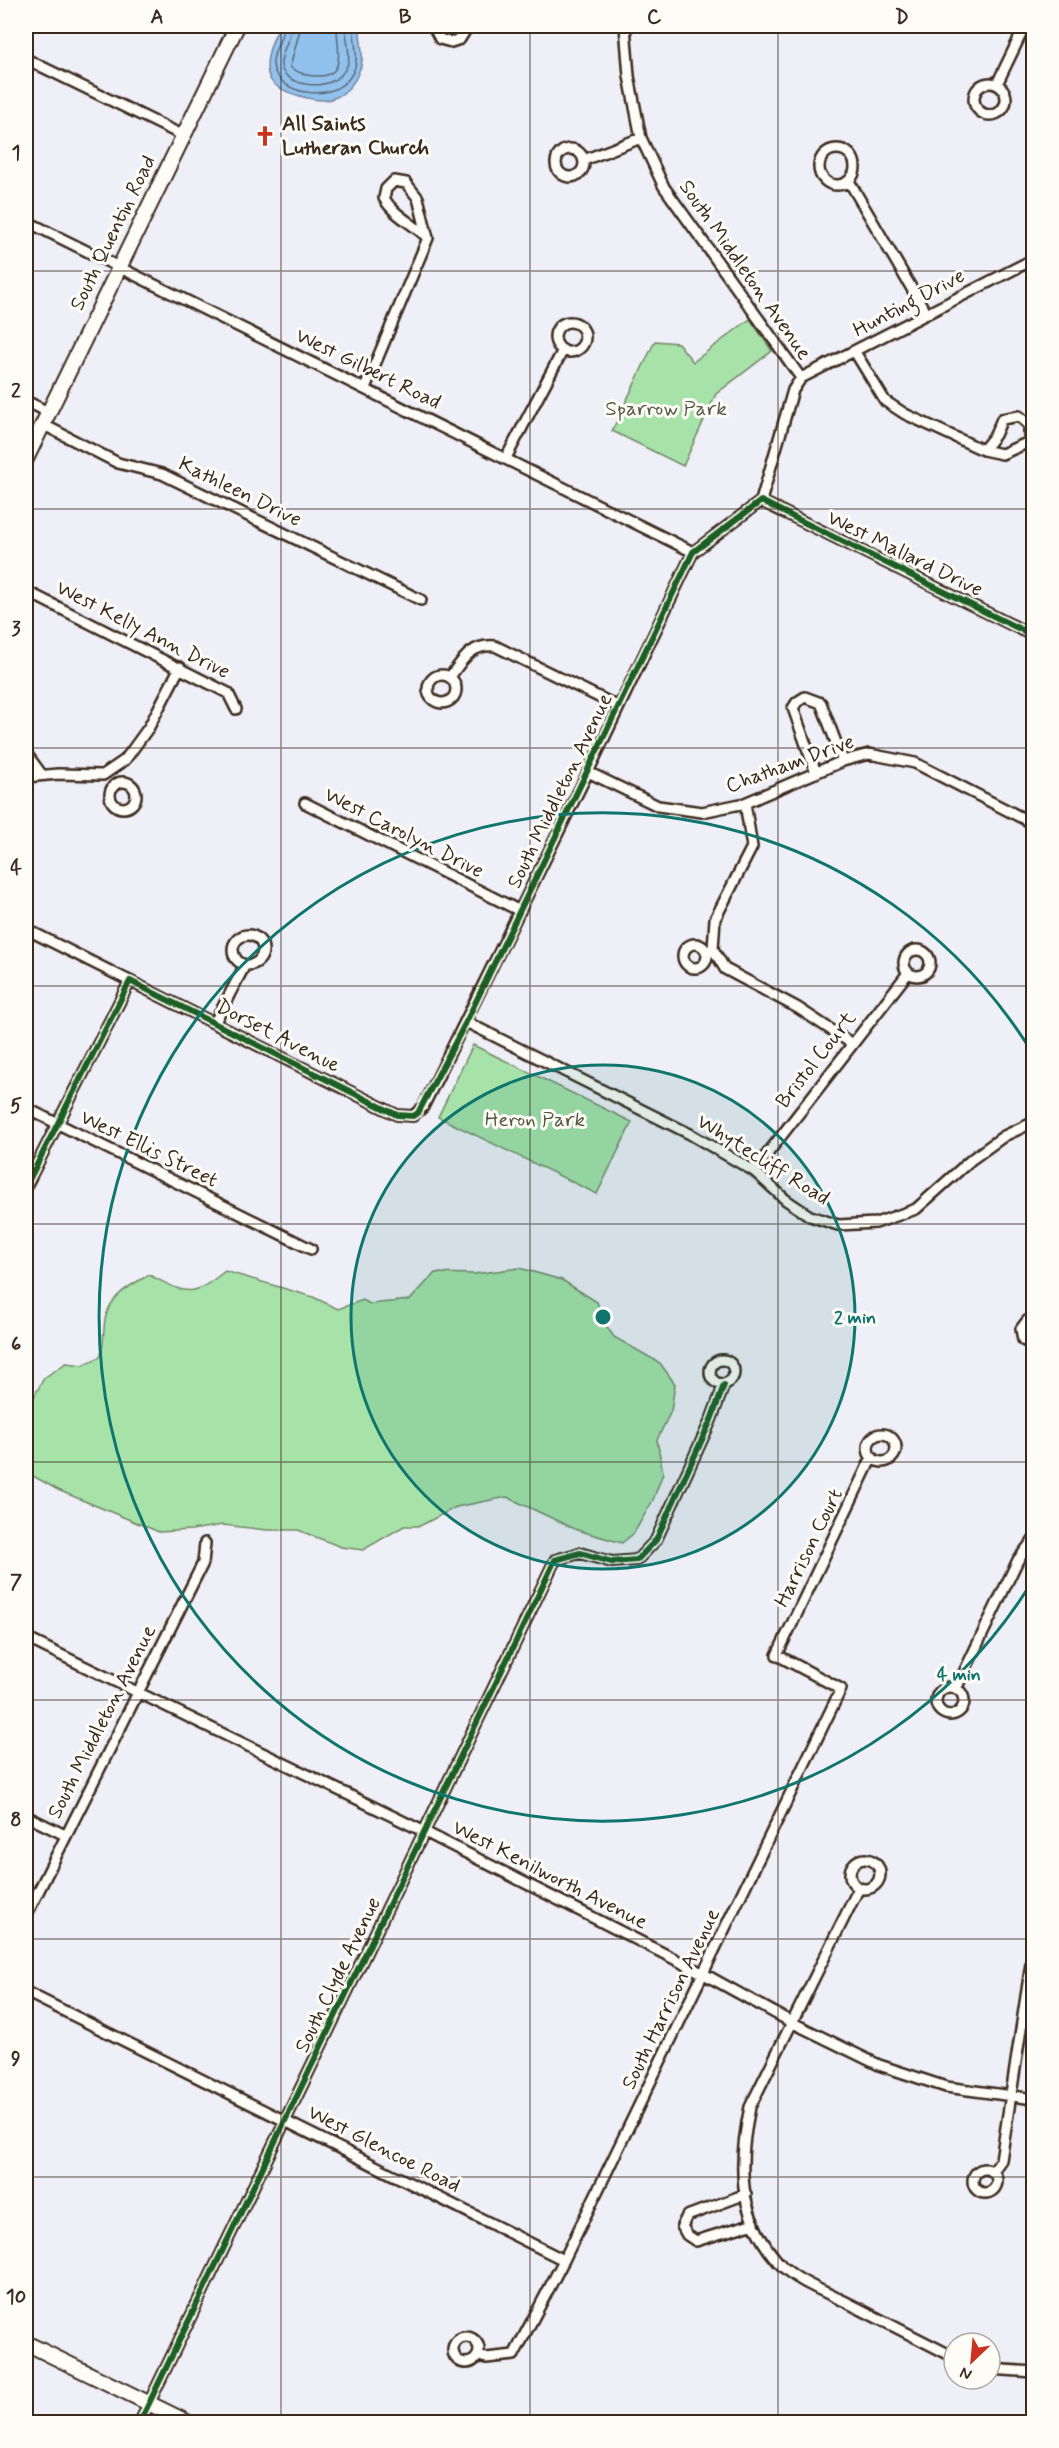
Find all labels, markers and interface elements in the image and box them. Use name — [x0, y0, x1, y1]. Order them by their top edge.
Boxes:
text: A — [150, 4, 164, 31]
text: B — [399, 4, 412, 31]
text: C — [647, 4, 662, 31]
text: D — [895, 4, 909, 31]
place label: All Saints Lutheran Church — [282, 110, 430, 162]
church icon: All Saints Lutheran Church — [253, 124, 277, 148]
text: 1 — [12, 140, 20, 167]
street label: South Quentin Road — [63, 151, 163, 315]
street label: South Middleton Avenue — [672, 174, 818, 366]
street label: Hunting Drive — [848, 262, 971, 346]
street label: West Gilbert Road — [291, 322, 445, 416]
text: 2 — [11, 378, 21, 405]
park label: Sparrow Park — [605, 395, 727, 423]
street label: Kathleen Drive — [174, 450, 306, 534]
street label: West Mallard Drive — [822, 504, 988, 604]
street label: West Kelly Ann Drive — [51, 574, 235, 686]
text: 3 — [11, 616, 21, 643]
street label: South Middleton Avenue — [500, 689, 620, 893]
street label: Chatham Drive — [722, 728, 858, 800]
street label: West Carolyn Drive — [319, 781, 489, 885]
text: 4 — [10, 855, 22, 882]
street label: Dorset Avenue — [211, 993, 345, 1079]
street label: Bristol Court — [769, 1005, 863, 1114]
text: 5 — [10, 1093, 22, 1120]
street label: West Ellis Street — [76, 1104, 223, 1194]
park label: Heron Park — [485, 1106, 586, 1134]
street label: Whytecliff Road — [691, 1108, 835, 1212]
text: 2 min — [834, 1306, 876, 1330]
centre of rings — [593, 1307, 613, 1327]
text: 6 — [11, 1331, 21, 1358]
street label: Harrison Court — [768, 1484, 850, 1612]
text: 7 — [10, 1569, 22, 1596]
street label: South Middleton Avenue — [41, 1620, 163, 1824]
text: 4 min — [937, 1663, 981, 1687]
text: 8 — [10, 1807, 22, 1834]
street label: West Kenilworth Avenue — [448, 1814, 652, 1936]
street label: South Clyde Avenue — [288, 1893, 388, 2057]
street label: South Harrison Avenue — [615, 1904, 727, 2094]
text: 9 — [11, 2046, 21, 2073]
street label: West Glencoe Road — [303, 2098, 465, 2200]
text: 10 — [6, 2284, 26, 2311]
north arrow — [942, 2331, 1002, 2391]
text: N — [957, 2361, 975, 2385]

